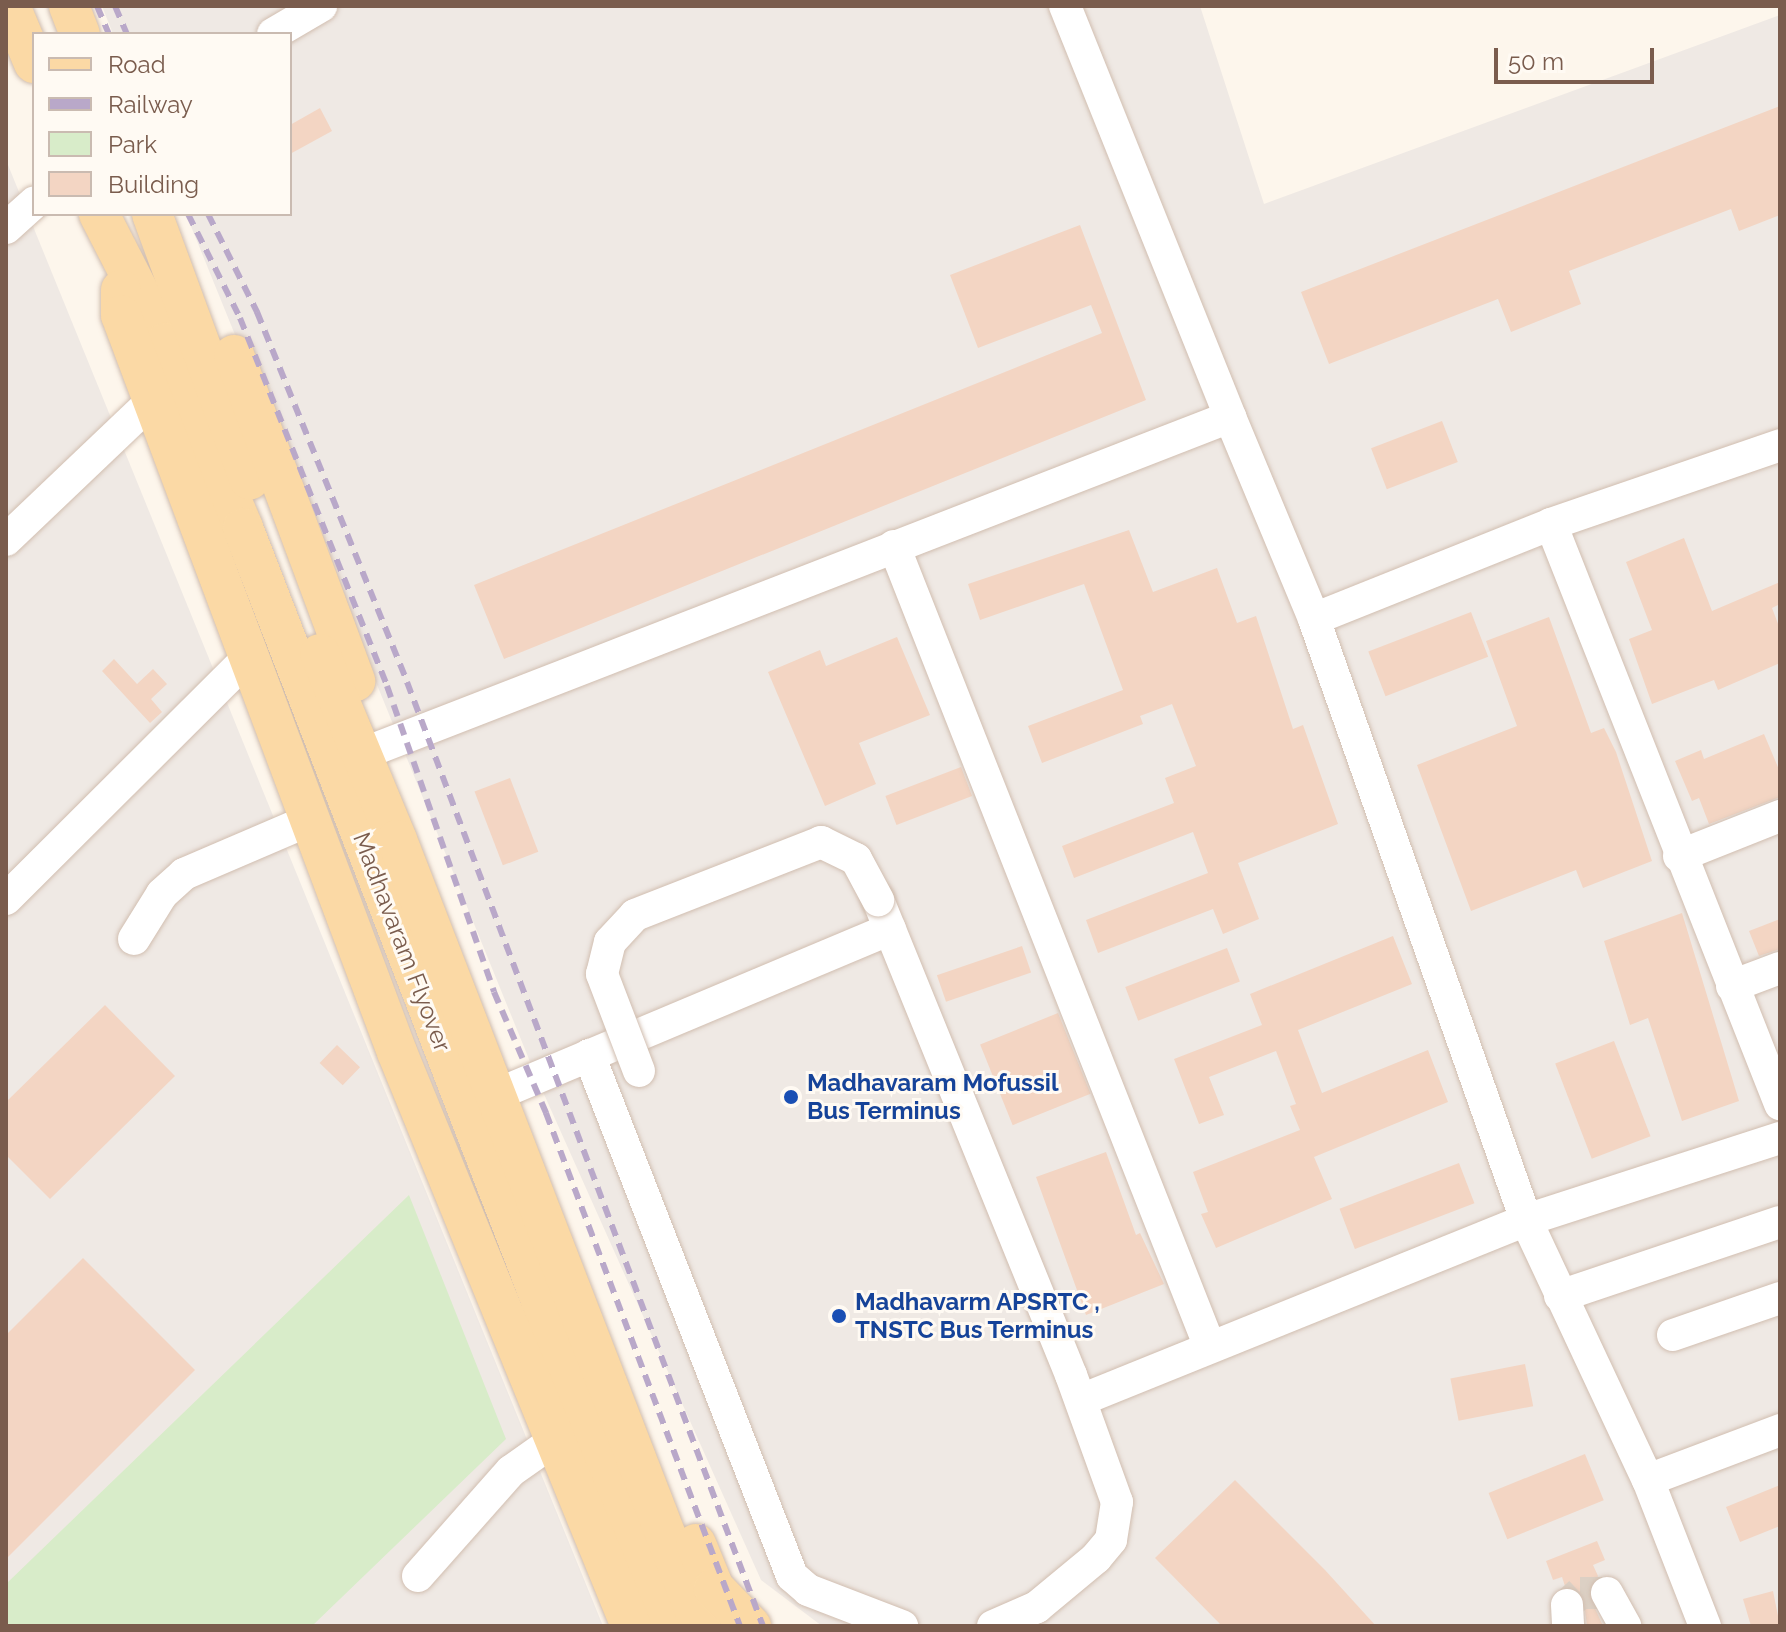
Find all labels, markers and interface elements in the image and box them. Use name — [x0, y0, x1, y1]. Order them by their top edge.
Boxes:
legend — [32, 32, 292, 216]
scale bar — [1498, 32, 1658, 82]
text: 50 m — [1508, 47, 1564, 76]
text: Road — [108, 50, 166, 79]
text: Railway — [108, 90, 193, 119]
text: Park — [108, 130, 157, 159]
text: Building — [108, 170, 199, 199]
street label: Madhavaram Flyover — [347, 828, 457, 1056]
place label: Madhavaram Mofussil Bus Terminus — [807, 1069, 1059, 1125]
marker: Madhavaram Mofussil Bus Terminus — [782, 1088, 800, 1106]
place label: Madhavarm APSRTC , TNSTC Bus Terminus — [855, 1288, 1101, 1344]
marker: Madhavarm APSRTC , TNSTC Bus Terminus — [830, 1307, 848, 1325]

